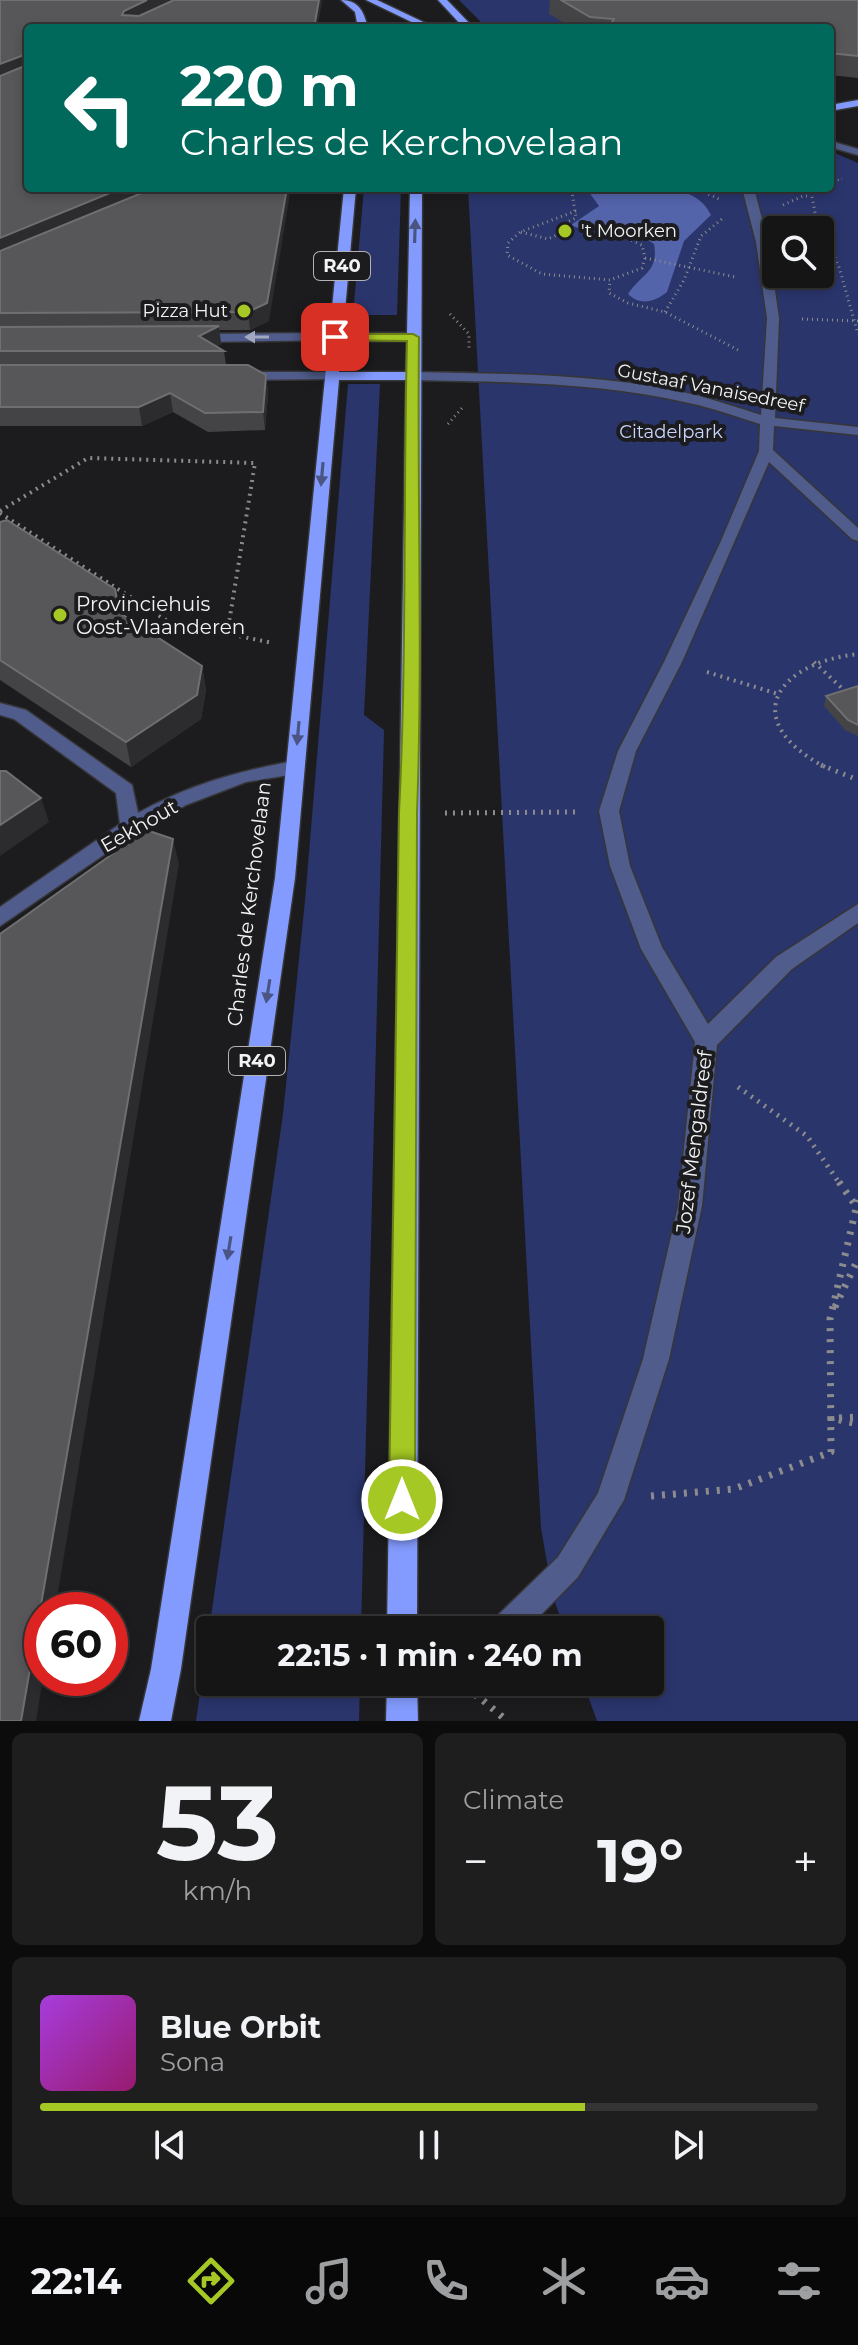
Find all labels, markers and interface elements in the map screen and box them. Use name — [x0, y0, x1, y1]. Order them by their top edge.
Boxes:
text: 220 m — [180, 52, 359, 120]
icon: left — [48, 56, 152, 160]
text: Charles de Kerchovelaan — [180, 120, 623, 164]
map controls — [762, 216, 834, 288]
button: search — [762, 216, 834, 288]
one-way arrow — [409, 218, 422, 243]
place label: 't Moorken — [581, 220, 677, 242]
marker: 't Moorken — [556, 222, 574, 240]
road number: R40 — [314, 252, 370, 280]
place label: Pizza Hut — [142, 300, 228, 322]
marker: Pizza Hut — [235, 302, 253, 320]
pin — [301, 303, 369, 371]
icon: arrive — [313, 315, 357, 359]
one-way arrow — [244, 331, 269, 343]
street label: Gustaaf Vanaisedreef — [615, 359, 807, 417]
park label: Citadelpark — [619, 421, 723, 443]
one-way arrow — [315, 462, 328, 487]
place label: Provinciehuis Oost-Vlaanderen — [76, 592, 245, 639]
marker: Provinciehuis Oost-Vlaanderen — [51, 606, 69, 624]
one-way arrow — [291, 721, 304, 746]
street label: Charles de Kerchovelaan — [222, 780, 276, 1028]
street label: Eekhout — [96, 794, 182, 858]
one-way arrow — [261, 979, 274, 1004]
road number: R40 — [229, 1047, 285, 1075]
street label: Jozef Mengaldreef — [671, 1048, 717, 1236]
one-way arrow — [222, 1236, 235, 1261]
position arrow — [360, 1458, 444, 1542]
speed limit sign: 60 — [24, 1592, 128, 1696]
text: 22:15 · 1 min · 240 m — [278, 1637, 582, 1674]
text: 53 — [156, 1759, 279, 1886]
text: Climate — [463, 1784, 564, 1816]
text: 19° — [597, 1824, 684, 1897]
text: − — [463, 1834, 488, 1888]
text: + — [793, 1834, 818, 1888]
text: km/h — [183, 1875, 252, 1907]
text: Blue Orbit — [160, 2009, 321, 2046]
text: Sona — [160, 2046, 225, 2078]
icon: previous — [148, 2123, 192, 2167]
icon: pause — [407, 2123, 451, 2167]
icon: next — [666, 2123, 710, 2167]
icon: directions — [183, 2253, 239, 2309]
icon: music — [301, 2253, 357, 2309]
icon: phone — [418, 2253, 474, 2309]
icon: climate — [536, 2253, 592, 2309]
icon: car — [654, 2253, 710, 2309]
icon: filters — [771, 2253, 827, 2309]
text: 22:14 — [31, 2259, 122, 2303]

